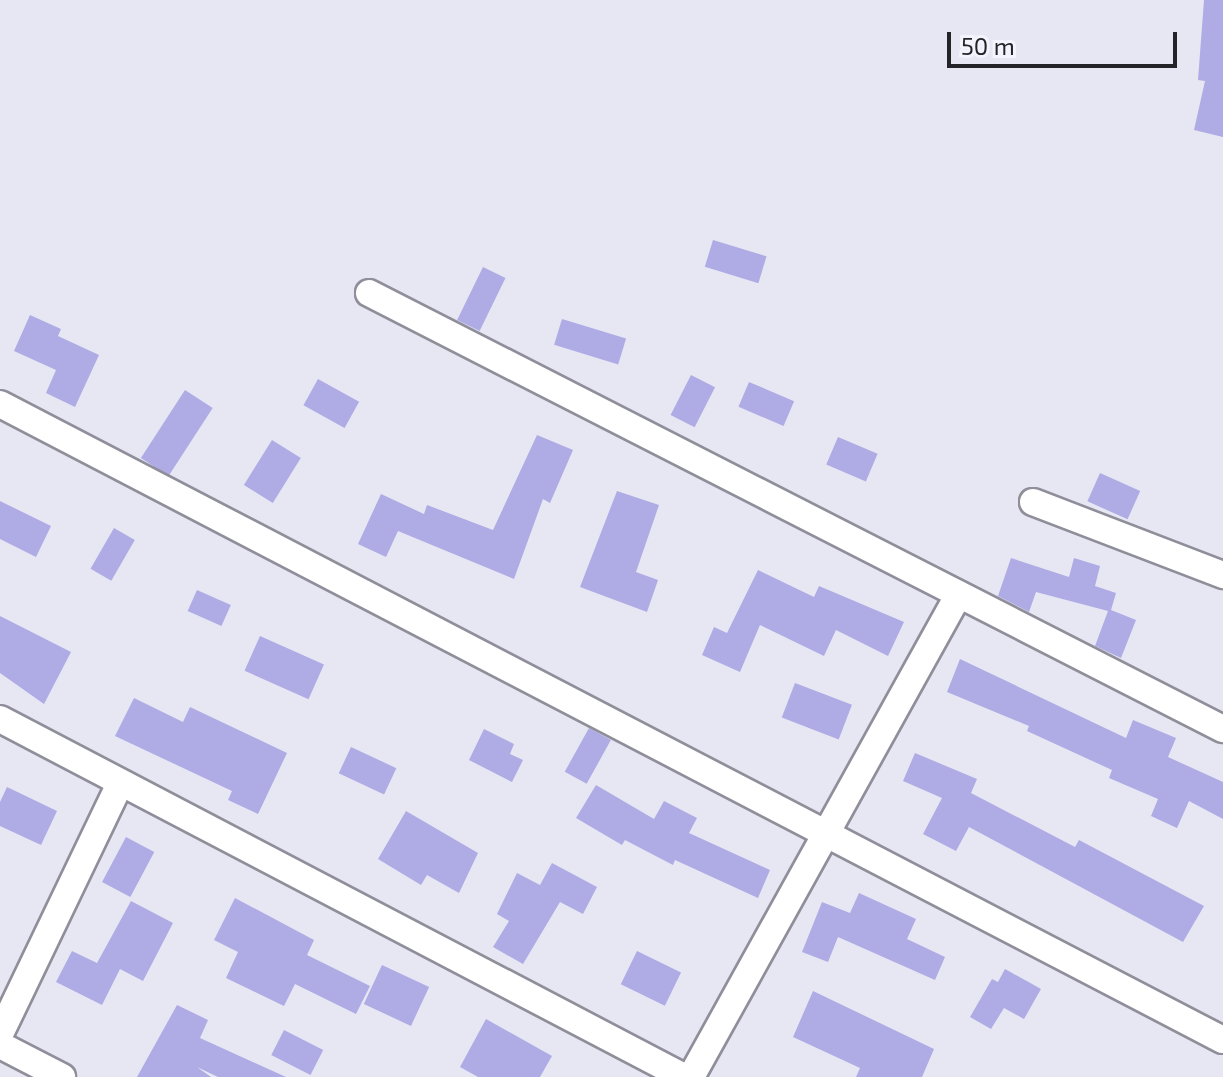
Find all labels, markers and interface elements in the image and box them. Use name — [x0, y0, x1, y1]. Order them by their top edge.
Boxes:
scale bar — [951, 16, 1181, 66]
text: 50 m — [961, 31, 1015, 60]

